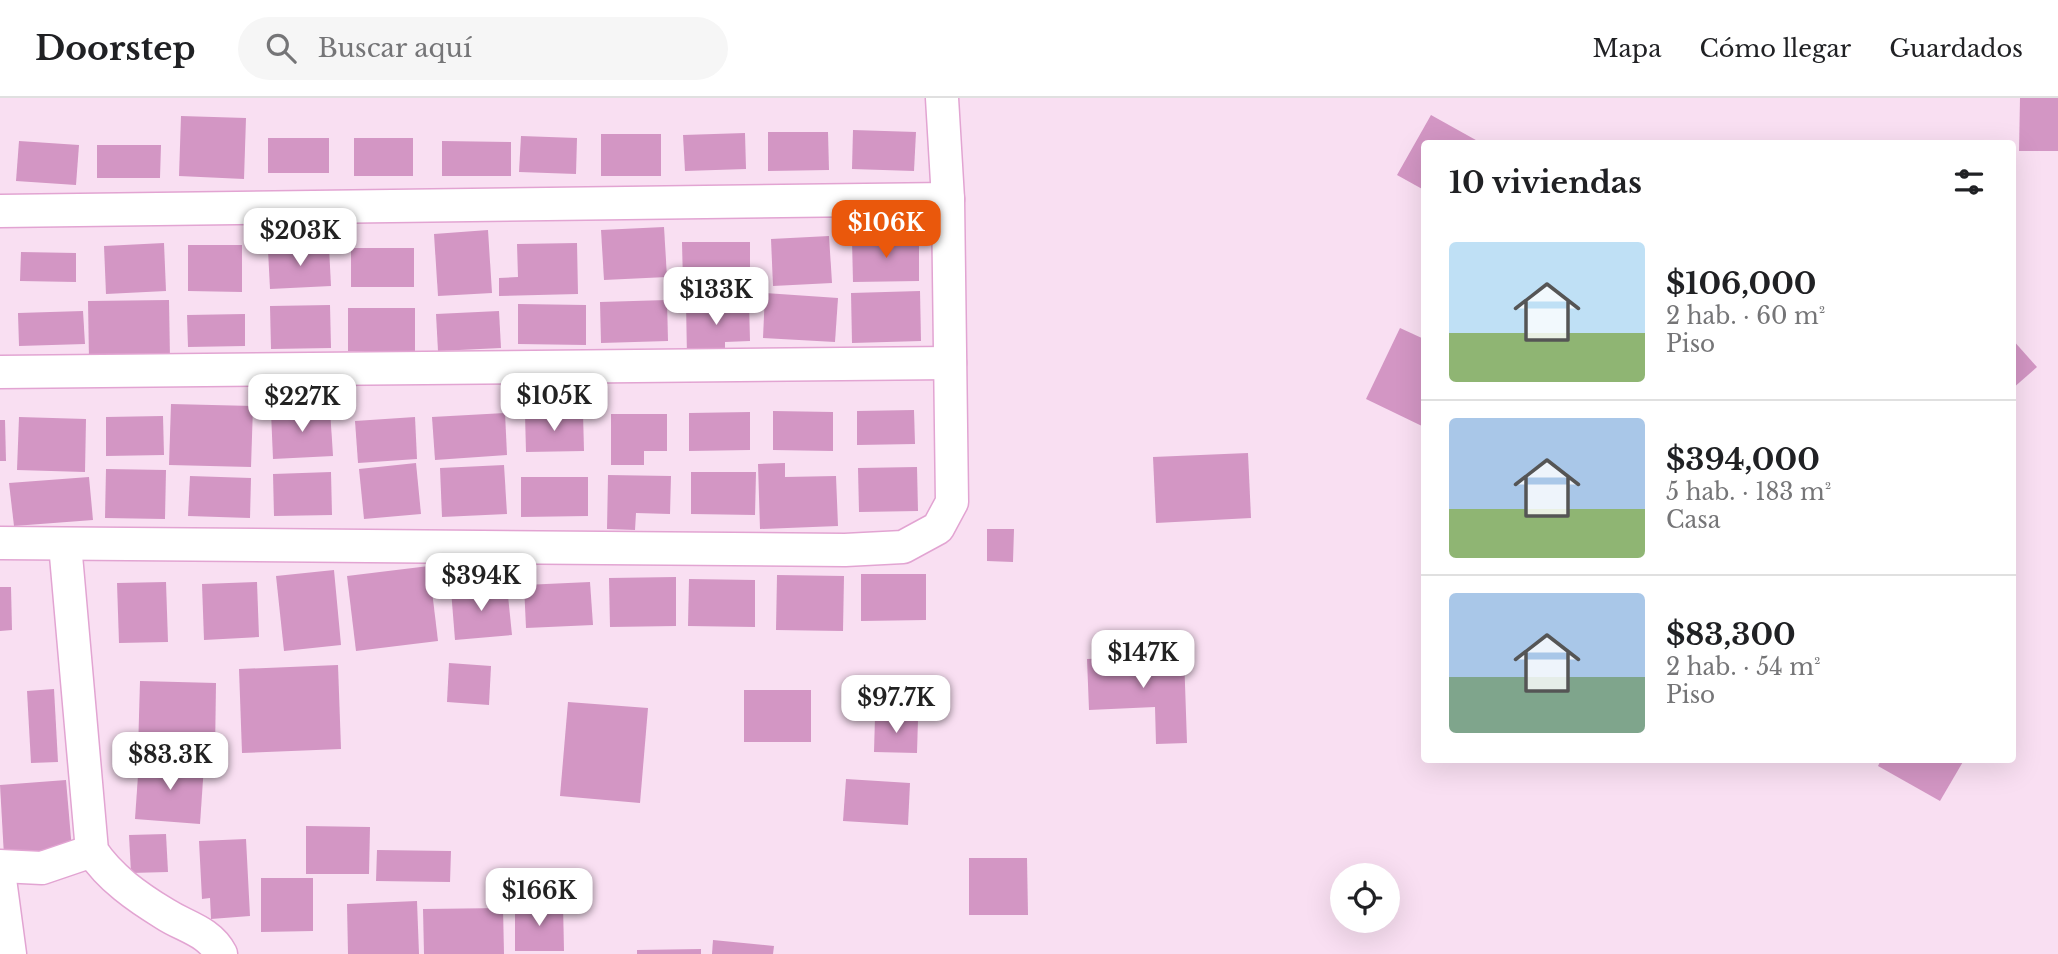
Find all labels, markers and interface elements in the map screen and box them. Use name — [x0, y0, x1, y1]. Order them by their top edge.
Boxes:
search box — [238, 17, 728, 80]
text: Doorstep — [35, 28, 196, 69]
icon: search — [262, 29, 300, 67]
text: Buscar aquí — [318, 32, 472, 64]
text: Mapa — [1592, 34, 1661, 63]
text: Cómo llegar — [1699, 34, 1851, 63]
text: Guardados — [1889, 34, 2023, 63]
icon: filters — [1950, 163, 1988, 201]
text: 10 viviendas — [1449, 164, 1642, 201]
pin: $106K — [837, 200, 935, 260]
pin: $203K — [251, 208, 349, 268]
text: $106K — [848, 209, 924, 237]
text: $203K — [260, 217, 340, 245]
text: $106,000 — [1666, 265, 1816, 302]
pin: $133K — [667, 268, 765, 327]
icon: home — [1505, 270, 1589, 354]
text: $133K — [679, 276, 753, 304]
text: 2 hab. · 60 m² — [1666, 302, 1825, 330]
text: Piso — [1666, 330, 1715, 358]
pin: $227K — [253, 374, 351, 434]
pin: $105K — [505, 374, 603, 433]
text: $105K — [517, 382, 591, 410]
text: $227K — [264, 383, 340, 411]
text: $394,000 — [1666, 441, 1820, 478]
icon: home — [1505, 446, 1589, 530]
text: 5 hab. · 183 m² — [1666, 478, 1831, 506]
text: Casa — [1666, 506, 1720, 534]
pin: $394K — [432, 554, 530, 613]
text: $394K — [441, 562, 521, 590]
text: $83,300 — [1666, 616, 1796, 653]
icon: home — [1505, 621, 1589, 705]
pin: $147K — [1094, 630, 1192, 690]
text: $147K — [1107, 639, 1179, 667]
text: 2 hab. · 54 m² — [1666, 653, 1821, 681]
pin: $97.7K — [839, 676, 953, 735]
text: Piso — [1666, 681, 1715, 709]
text: $97.7K — [857, 684, 935, 712]
pin: $83.3K — [113, 732, 227, 792]
text: $83.3K — [128, 741, 212, 769]
map controls — [1330, 863, 1400, 933]
button: locate — [1330, 863, 1400, 933]
pin: $166K — [490, 868, 588, 928]
text: $166K — [502, 877, 576, 905]

